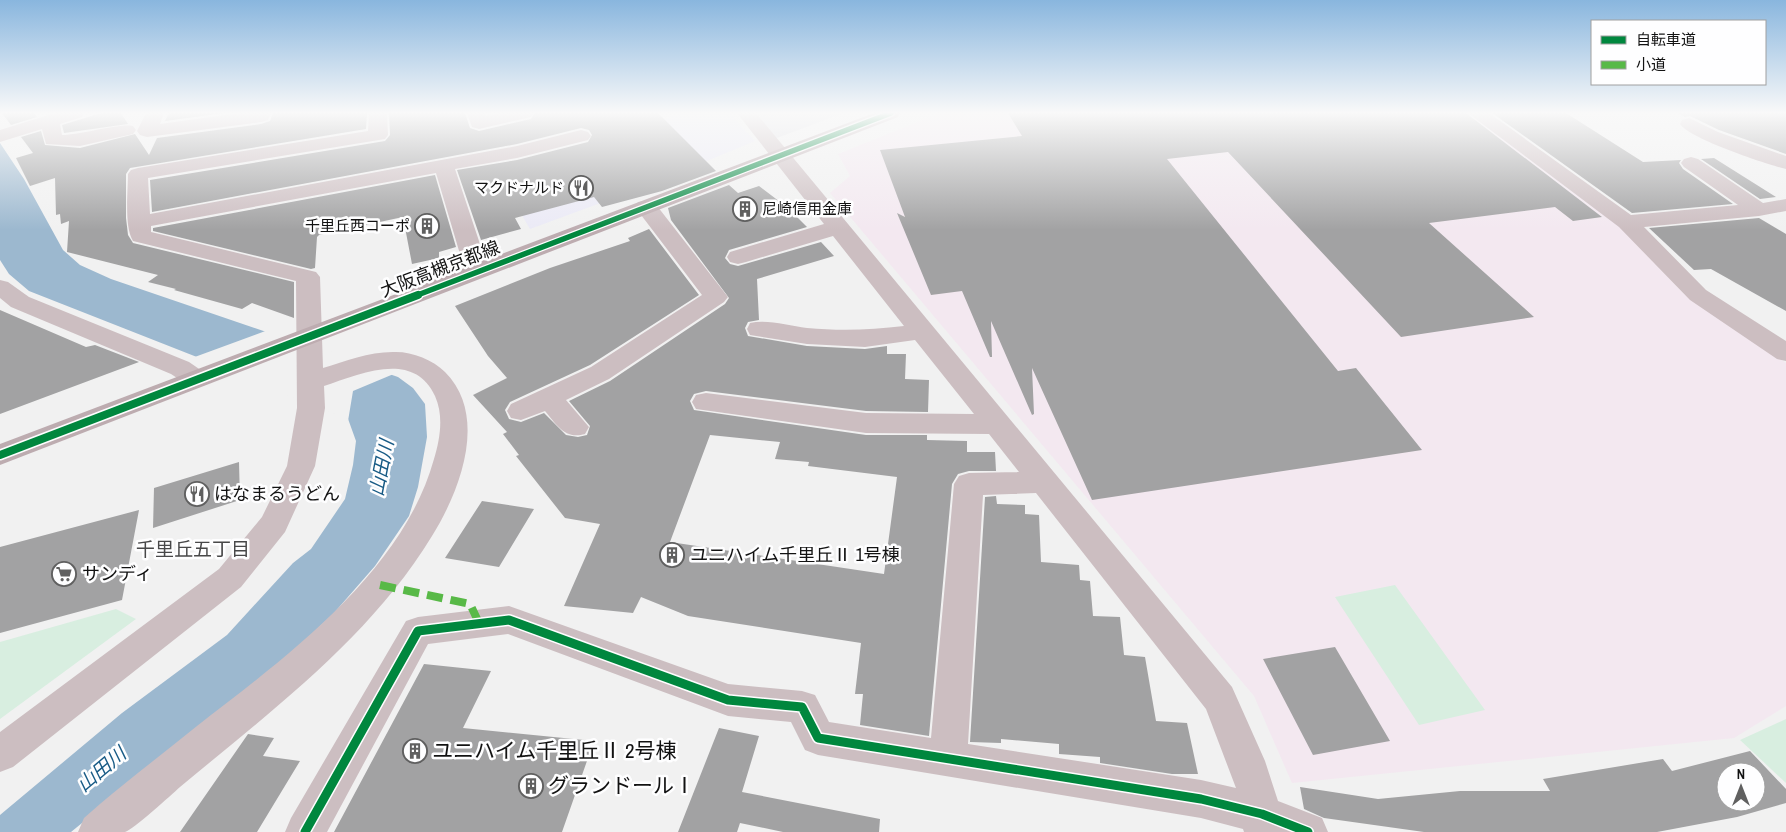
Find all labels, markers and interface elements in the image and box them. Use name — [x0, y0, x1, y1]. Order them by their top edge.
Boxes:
legend — [1591, 20, 1766, 85]
text: 自転車道 — [1636, 29, 1696, 50]
text: 小道 — [1636, 54, 1666, 75]
restaurant icon: マクドナルド — [568, 175, 594, 201]
place label: マクドナルド — [474, 177, 564, 198]
building icon: 尼崎信用金庫 — [732, 196, 758, 222]
place label: 尼崎信用金庫 — [762, 198, 852, 219]
building icon: 千里丘西コーポ — [414, 213, 440, 239]
place label: 千里丘西コーポ — [305, 215, 410, 236]
street label: 大阪高槻京都線 — [377, 234, 503, 303]
water label: 山田川 — [363, 436, 400, 498]
restaurant icon: はなまるうどん — [184, 481, 210, 507]
place label: はなまるうどん — [214, 481, 340, 506]
district label: 千里丘五丁目 — [136, 536, 250, 562]
building icon: ユニハイム千里丘Ⅱ 1号棟 — [659, 542, 685, 568]
place label: ユニハイム千里丘Ⅱ 1号棟 — [690, 542, 900, 567]
supermarket icon: サンディ — [51, 561, 77, 587]
place label: サンディ — [82, 561, 153, 586]
place label: ユニハイム千里丘Ⅱ 2号棟 — [432, 736, 677, 765]
building icon: ユニハイム千里丘Ⅱ 2号棟 — [402, 738, 428, 764]
water label: 山田川 — [71, 739, 133, 797]
north arrow — [1716, 762, 1766, 812]
text: N — [1737, 765, 1745, 783]
place label: グランドールⅠ — [548, 771, 695, 800]
building icon: グランドールⅠ — [518, 773, 544, 799]

